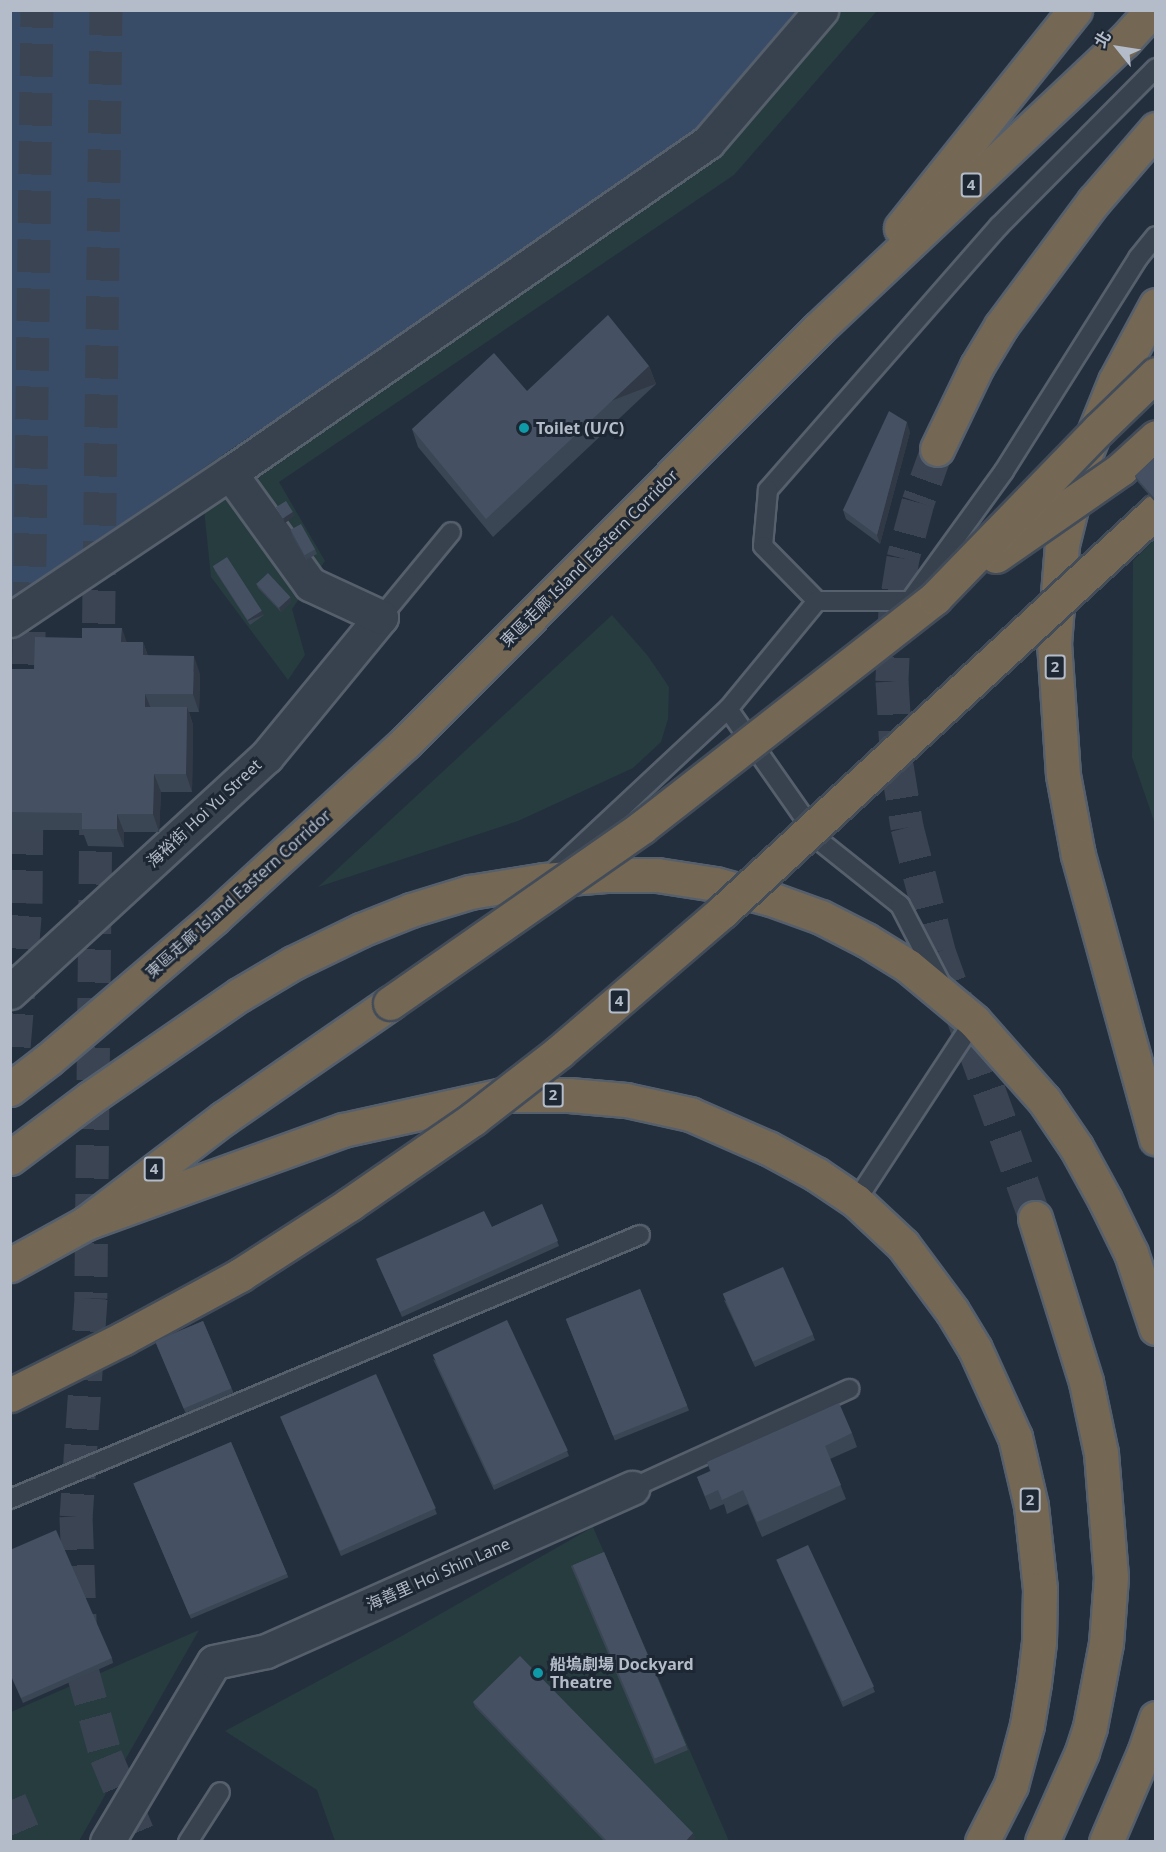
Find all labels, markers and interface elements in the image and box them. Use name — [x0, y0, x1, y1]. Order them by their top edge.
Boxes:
north arrow — [1088, 18, 1148, 78]
text: 北 — [1089, 27, 1116, 51]
road number: 4 — [960, 173, 982, 197]
place label: Toilet (U/C) — [536, 418, 624, 438]
marker: Toilet (U/C) — [517, 421, 531, 435]
street label: 東區走廊 Island Eastern Corridor — [496, 465, 682, 651]
road number: 2 — [1044, 655, 1066, 679]
street label: 海裕街 Hoi Yu Street — [143, 755, 265, 871]
street label: 東區走廊 Island Eastern Corridor — [141, 806, 335, 982]
road number: 4 — [608, 989, 630, 1013]
road number: 2 — [542, 1083, 564, 1107]
road number: 4 — [144, 1157, 164, 1181]
road number: 2 — [1020, 1488, 1040, 1512]
street label: 海善里 Hoi Shin Lane — [363, 1534, 513, 1614]
place label: 船塢劇場 Dockyard Theatre — [550, 1654, 694, 1692]
marker: 船塢劇場 Dockyard Theatre — [531, 1666, 545, 1680]

